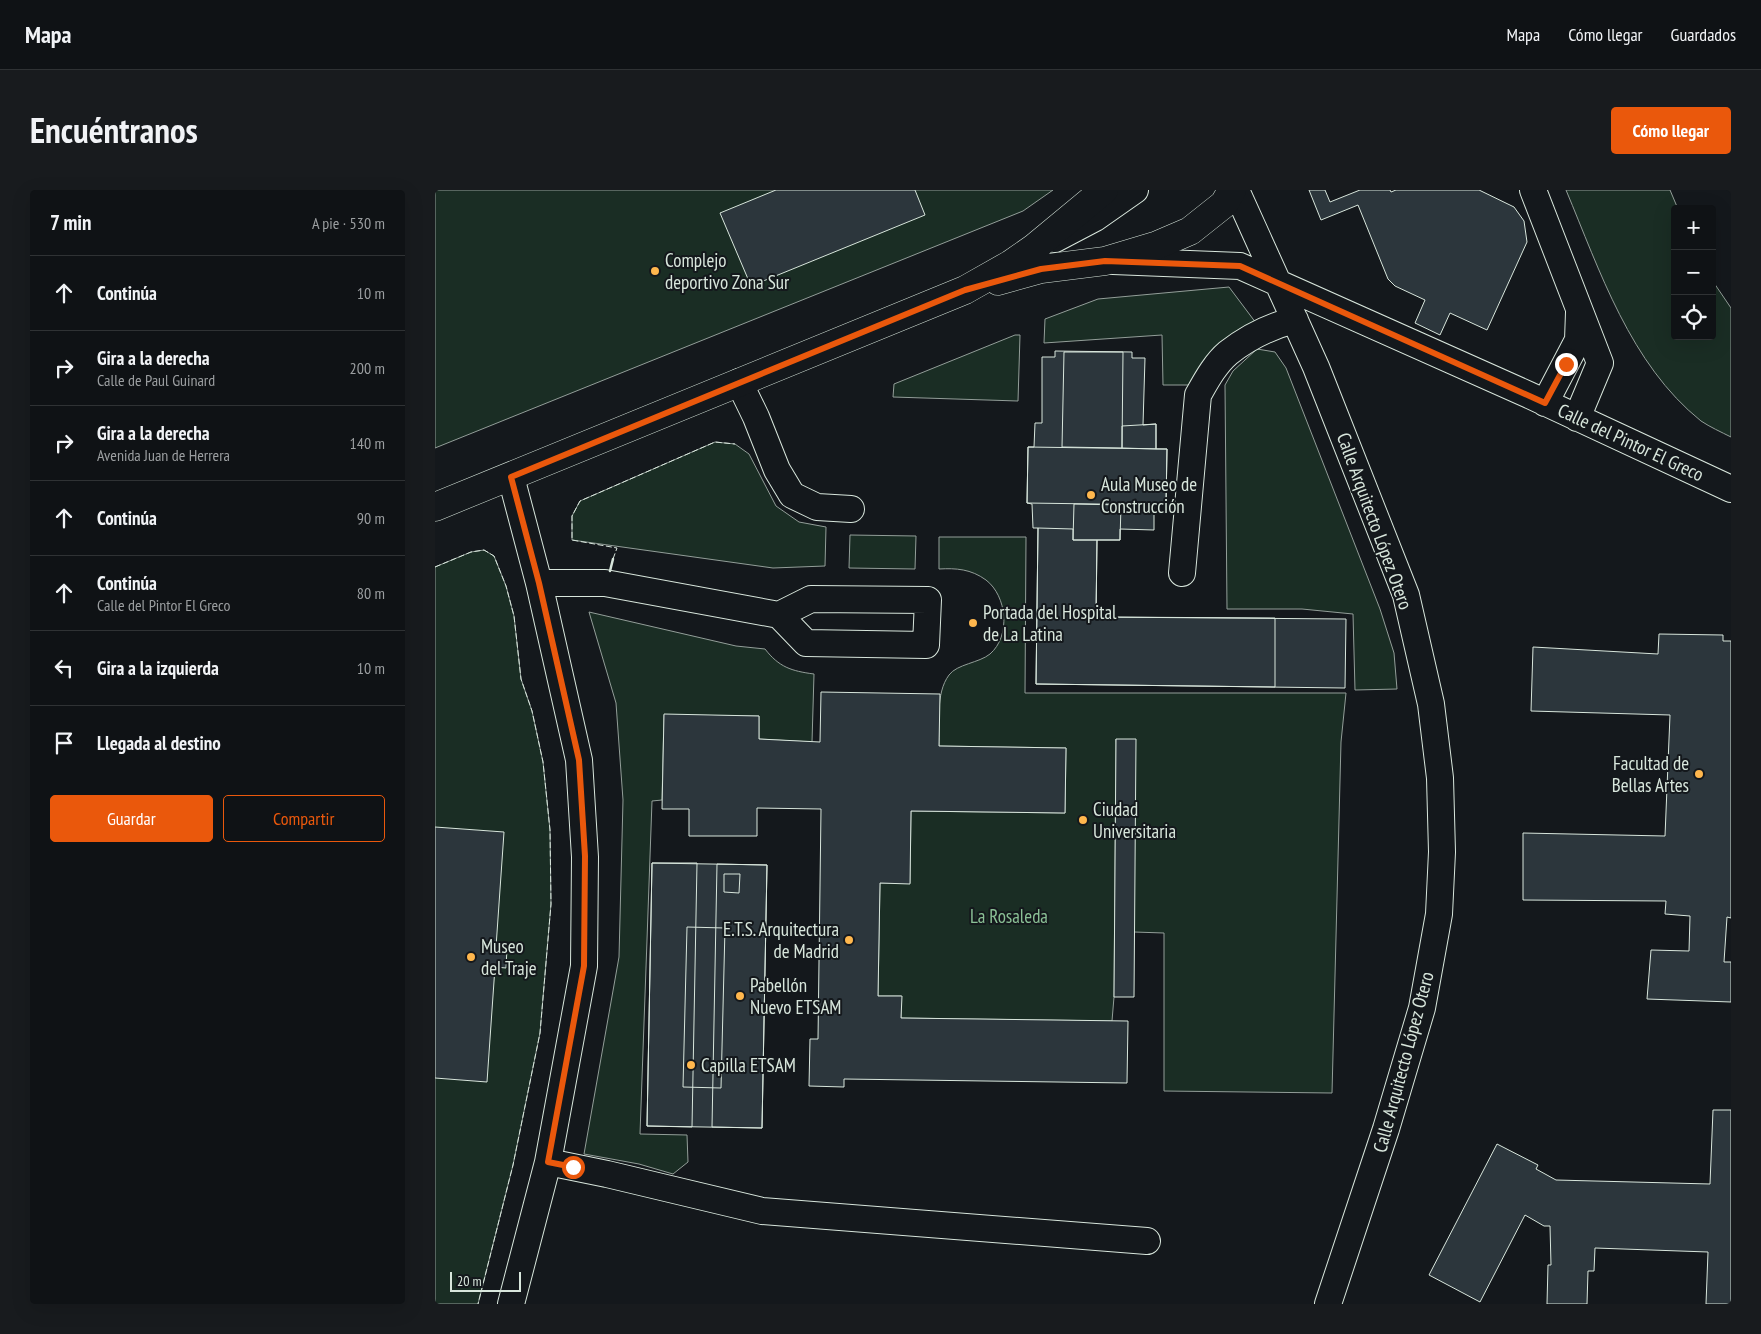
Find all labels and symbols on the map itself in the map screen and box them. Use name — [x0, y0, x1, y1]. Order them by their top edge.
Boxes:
place label: Complejo deportivo Zona Sur — [665, 248, 790, 294]
marker: Complejo deportivo Zona Sur — [649, 265, 661, 277]
route end — [1555, 353, 1578, 376]
street label: Calle del Pintor El Greco — [1554, 398, 1708, 486]
street label: Calle Arquitecto López Otero — [1332, 429, 1418, 613]
place label: Aula Museo de Construcción — [1101, 472, 1197, 518]
marker: Aula Museo de Construcción — [1085, 489, 1097, 501]
place label: Portada del Hospital de La Latina — [983, 600, 1117, 646]
marker: Portada del Hospital de La Latina — [967, 617, 979, 629]
place label: Facultad de Bellas Artes — [1612, 751, 1689, 797]
marker: Facultad de Bellas Artes — [1693, 768, 1705, 780]
place label: Ciudad Universitaria — [1093, 797, 1176, 843]
marker: Ciudad Universitaria — [1077, 814, 1089, 826]
park label: La Rosaleda — [970, 904, 1048, 928]
place label: E.T.S. Arquitectura de Madrid — [723, 917, 839, 963]
place label: Museo del Traje — [481, 934, 537, 980]
marker: E.T.S. Arquitectura de Madrid — [843, 934, 855, 946]
marker: Museo del Traje — [465, 951, 477, 963]
street label: Calle Arquitecto López Otero — [1367, 969, 1439, 1155]
place label: Pabellón Nuevo ETSAM — [750, 973, 841, 1019]
marker: Pabellón Nuevo ETSAM — [734, 990, 746, 1002]
place label: Capilla ETSAM — [701, 1053, 796, 1077]
marker: Capilla ETSAM — [685, 1059, 697, 1071]
route start — [562, 1156, 585, 1179]
scale bar — [450, 1269, 521, 1292]

